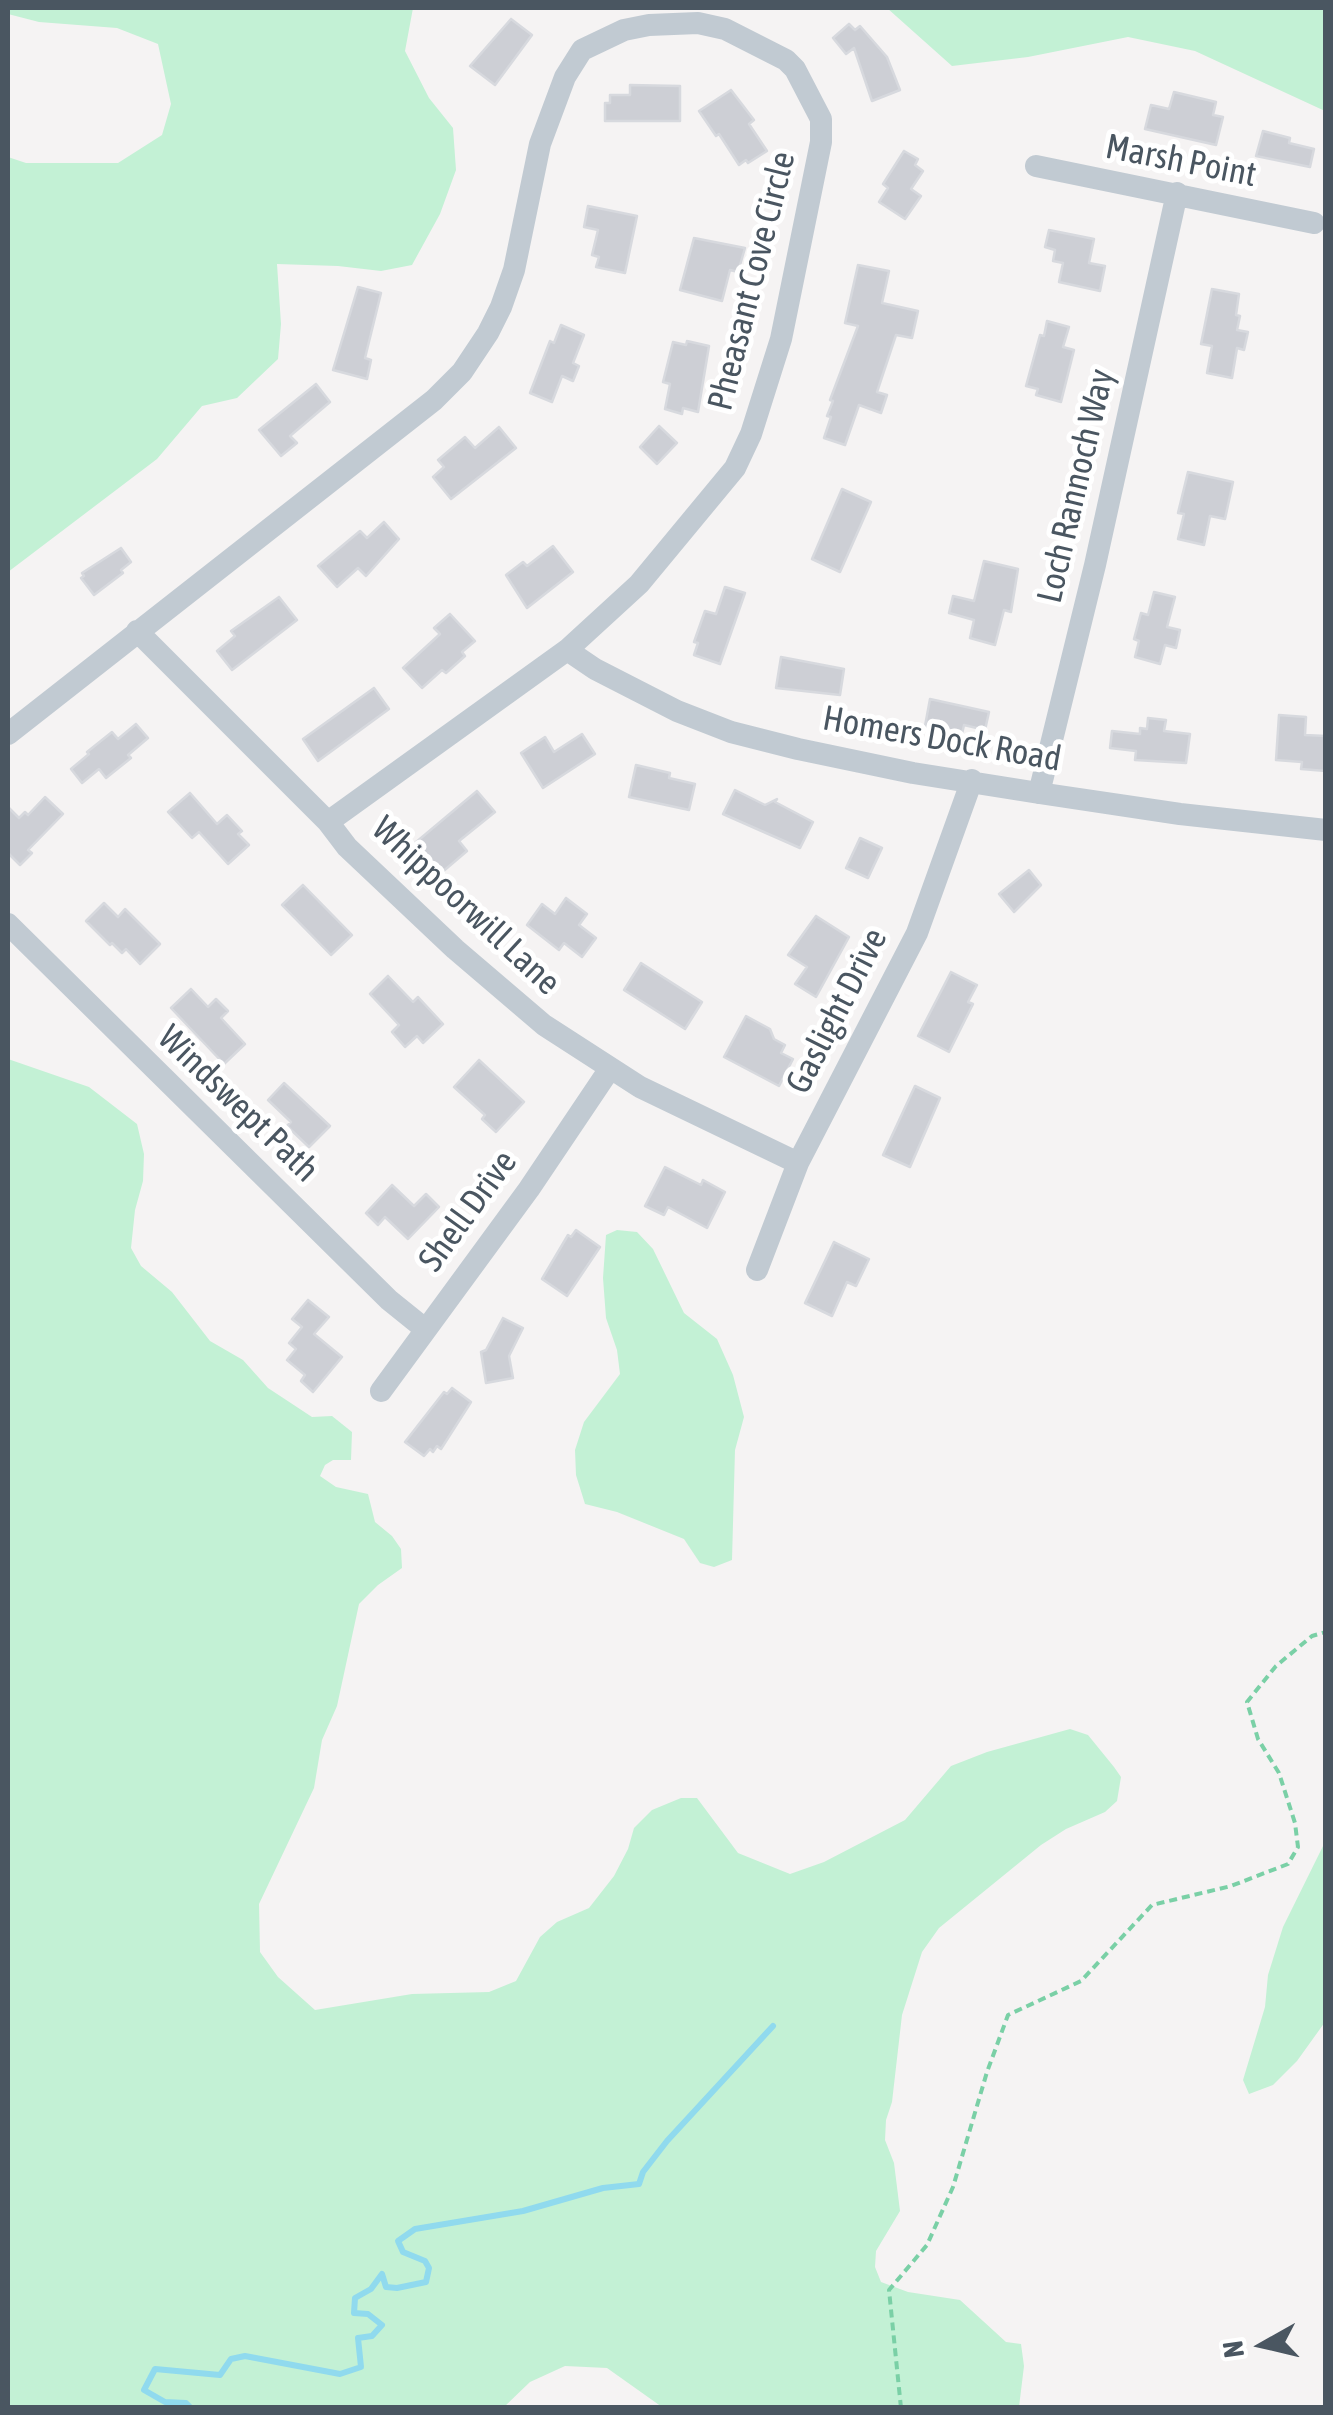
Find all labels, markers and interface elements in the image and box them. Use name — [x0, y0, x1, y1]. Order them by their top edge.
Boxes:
street label: Marsh Point — [1102, 126, 1260, 196]
street label: Pheasant Cove Circle — [700, 147, 804, 415]
street label: Loch Rannoch Way — [1029, 365, 1123, 607]
street label: Homers Dock Road — [820, 697, 1064, 781]
street label: Whippoorwill Lane — [363, 808, 569, 1004]
street label: Gaslight Drive — [778, 922, 896, 1100]
street label: Windswept Path — [149, 1017, 327, 1191]
street label: Shell Drive — [410, 1142, 526, 1280]
north arrow — [1213, 2295, 1313, 2395]
text: N — [1216, 2339, 1250, 2360]

